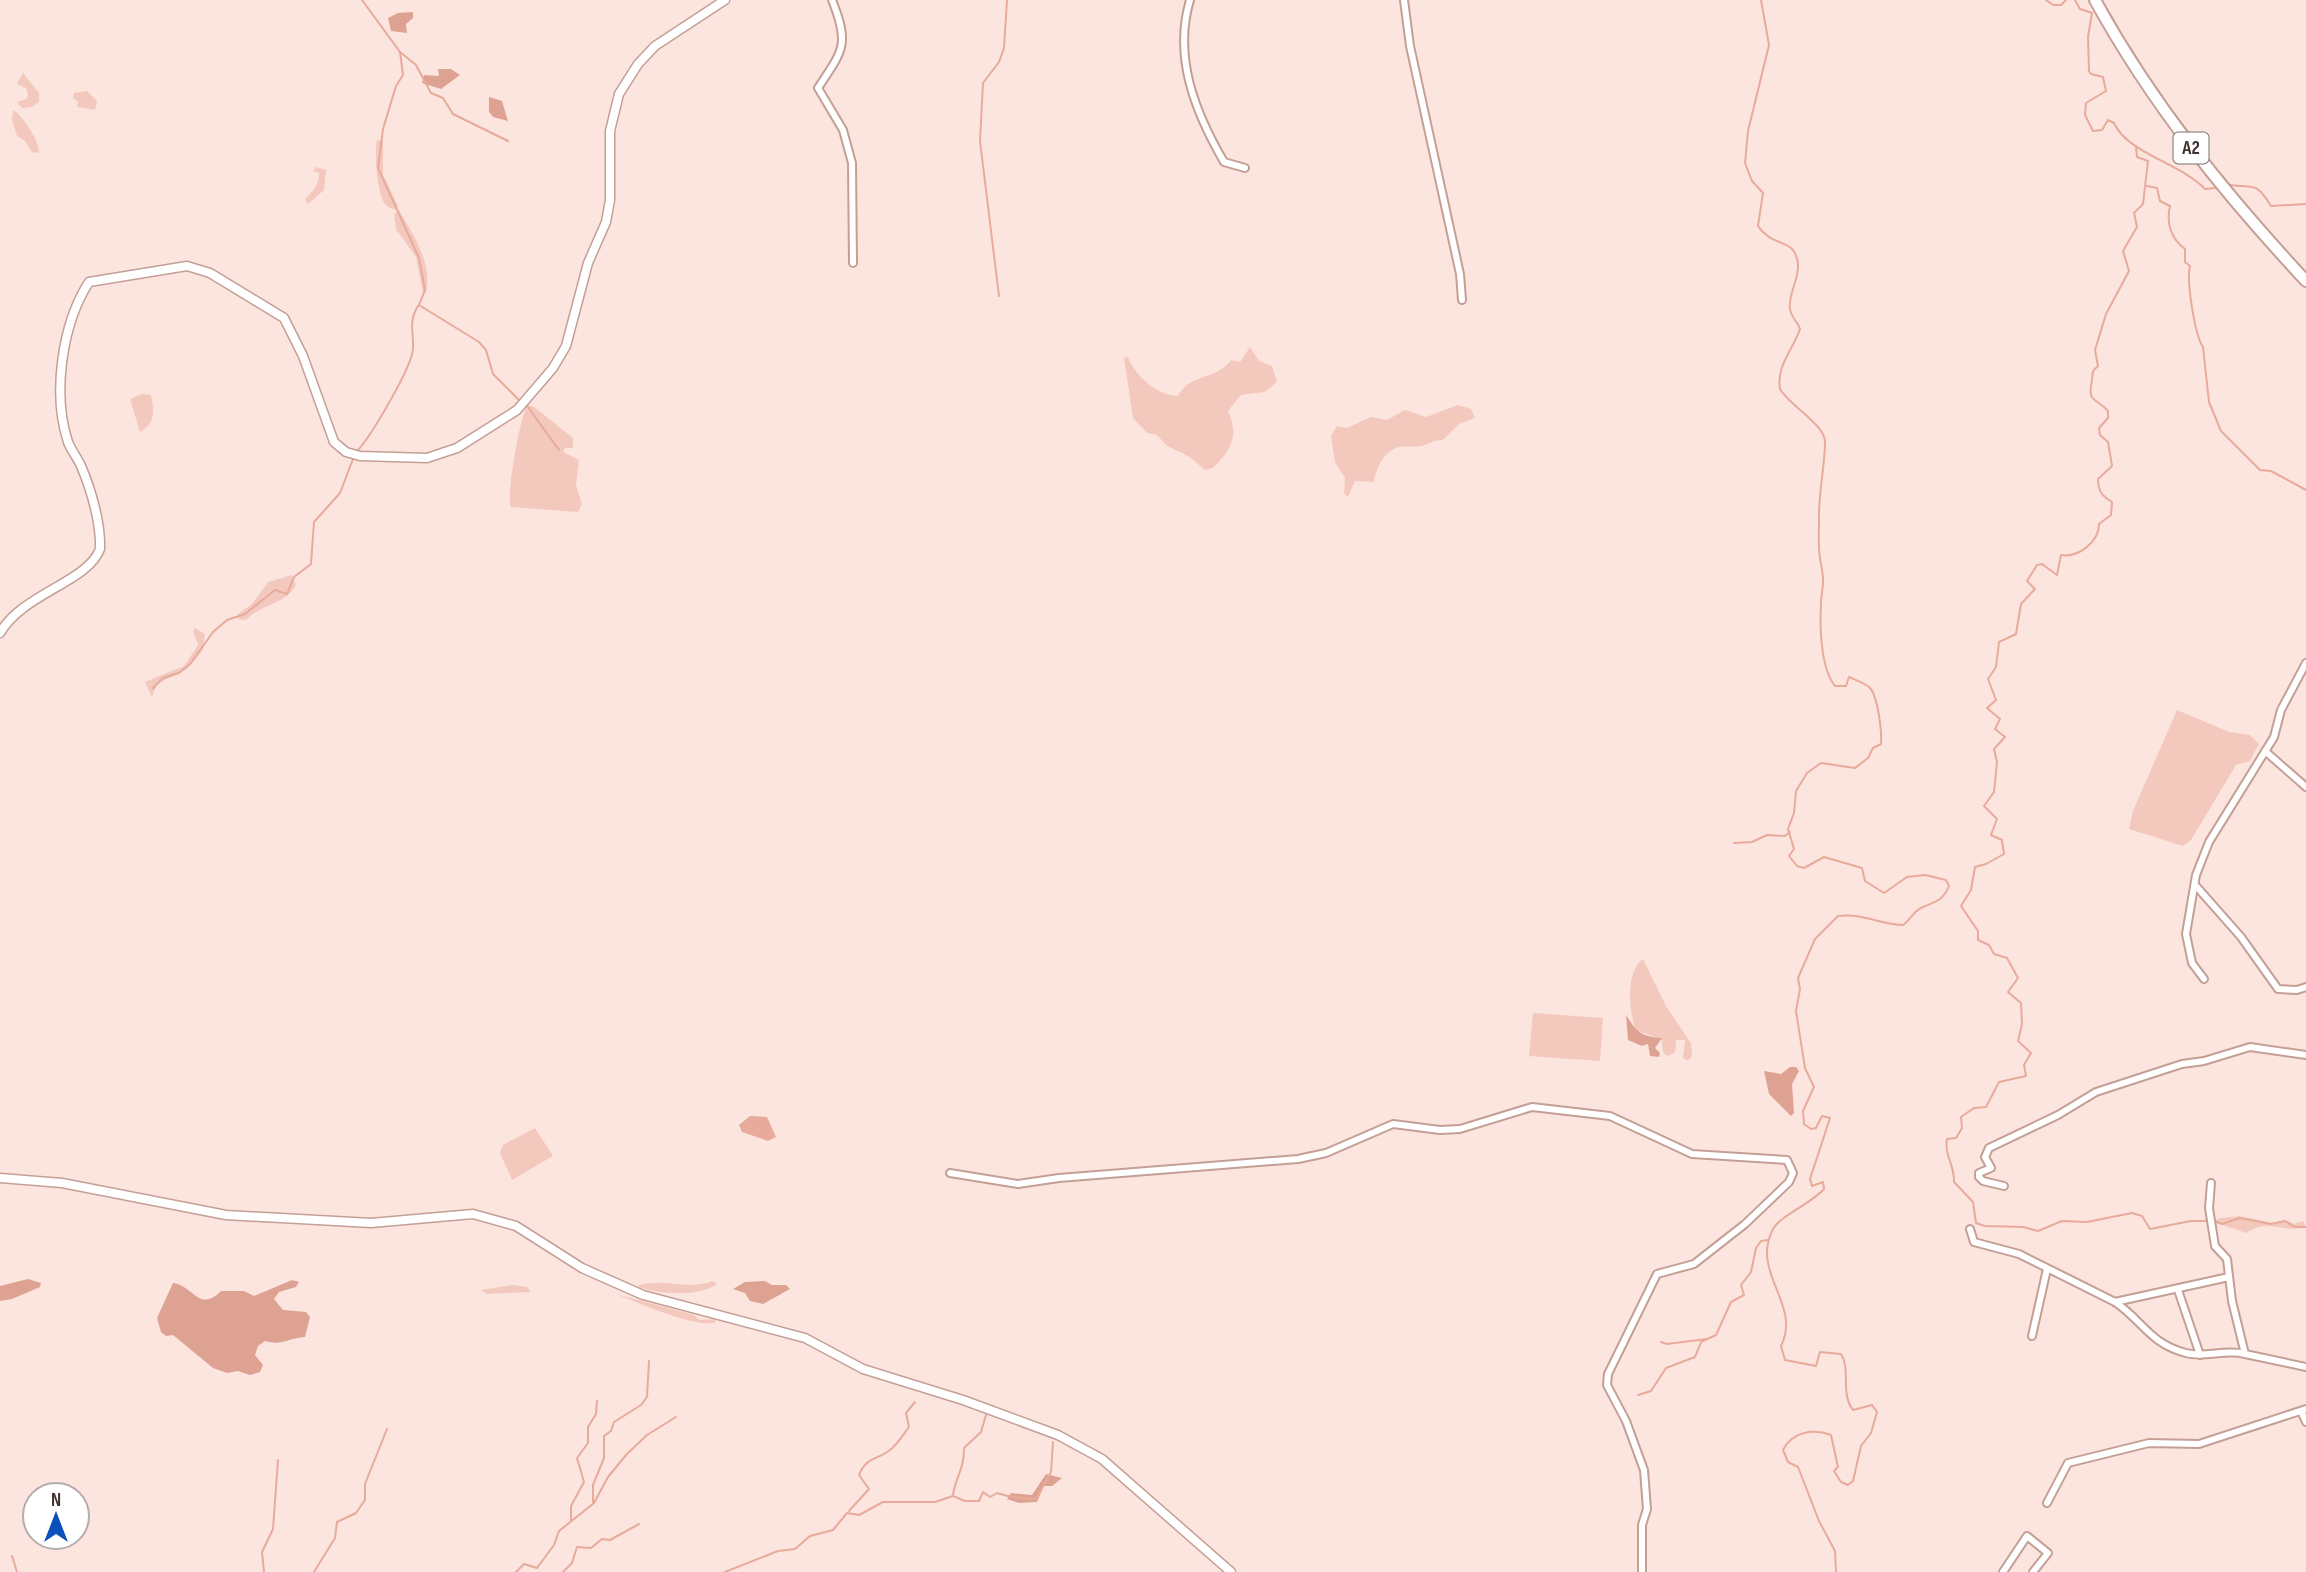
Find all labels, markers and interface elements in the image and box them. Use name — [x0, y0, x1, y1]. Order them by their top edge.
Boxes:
road number: A2 — [2174, 132, 2208, 164]
north arrow — [21, 1481, 91, 1551]
text: N — [51, 1489, 61, 1512]

